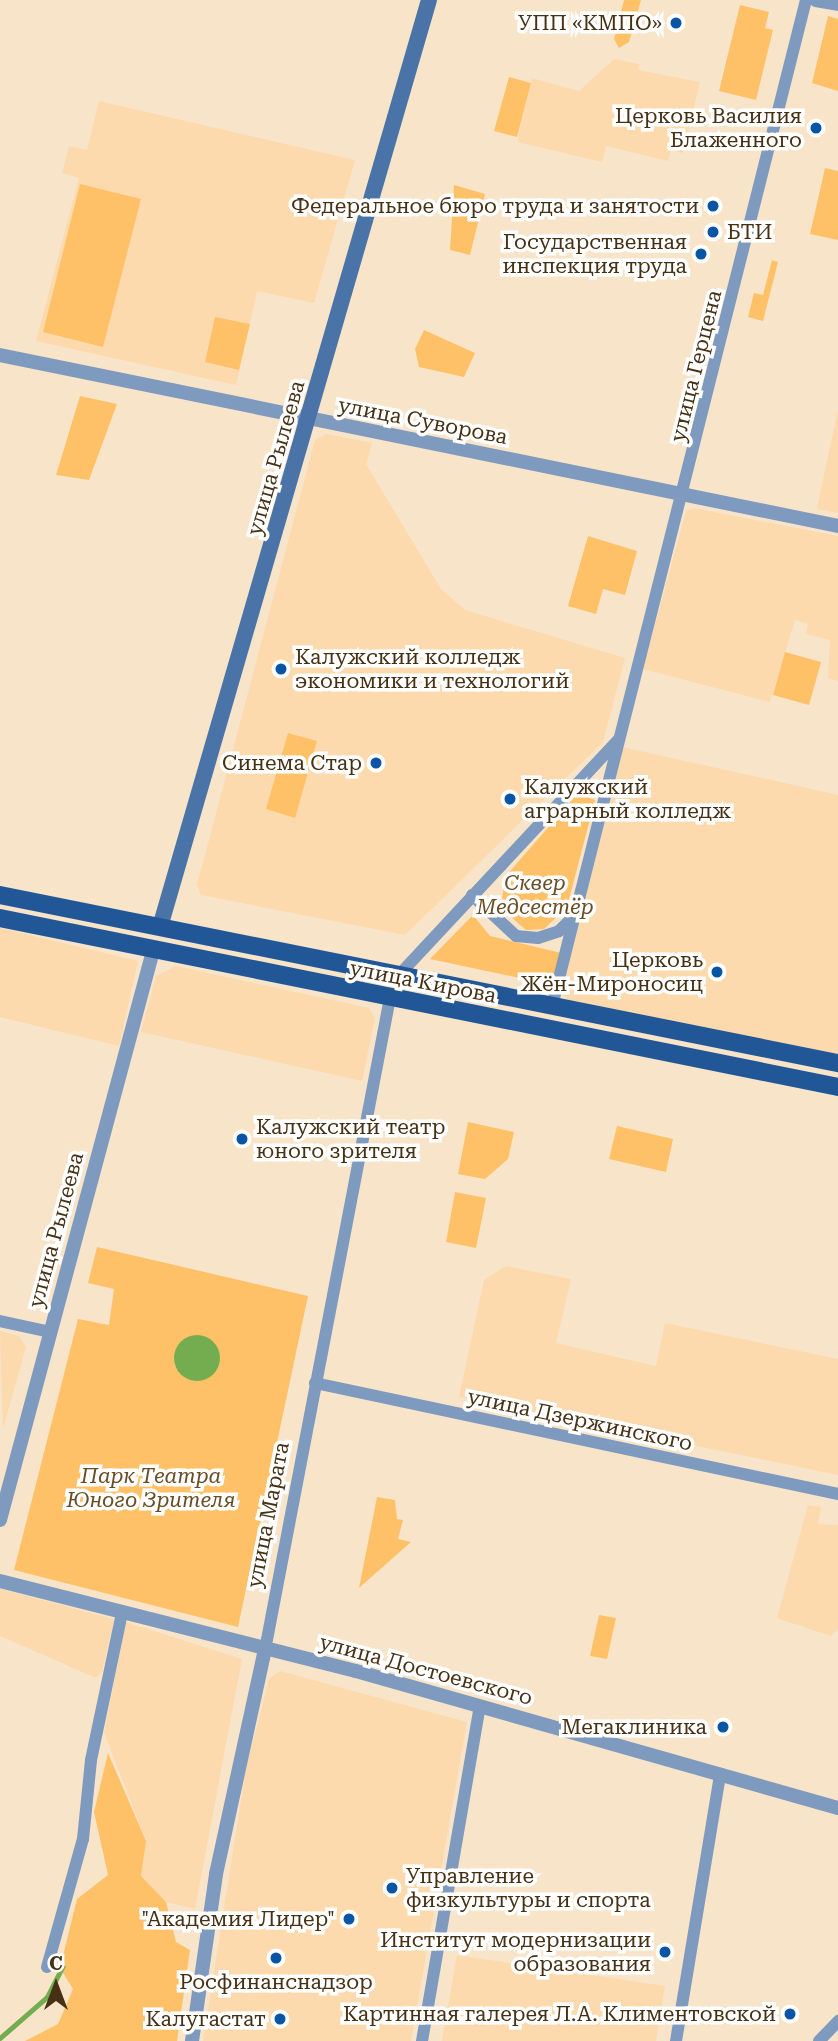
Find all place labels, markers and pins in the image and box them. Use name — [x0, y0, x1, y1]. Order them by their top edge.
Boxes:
place label: УПП «КМПО» — [518, 10, 662, 36]
marker: УПП «КМПО» — [668, 15, 684, 31]
place label: Церковь Василия Блаженного — [615, 103, 802, 153]
marker: Церковь Василия Блаженного — [808, 120, 824, 136]
place label: Федеральное бюро труда и занятости — [291, 193, 699, 219]
marker: Федеральное бюро труда и занятости — [705, 198, 721, 214]
place label: БТИ — [727, 219, 772, 245]
marker: БТИ — [705, 224, 721, 240]
place label: Государственная инспекция труда — [502, 229, 687, 279]
marker: Государственная инспекция труда — [693, 246, 709, 262]
place label: Калужский колледж экономики и технологий — [295, 644, 569, 694]
marker: Калужский колледж экономики и технологий — [273, 661, 289, 677]
place label: Синема Стар — [222, 750, 362, 776]
marker: Синема Стар — [368, 755, 384, 771]
place label: Калужский аграрный колледж — [524, 774, 731, 824]
marker: Калужский аграрный колледж — [502, 791, 518, 807]
place label: Церковь Жён-Мироносиц — [520, 947, 703, 997]
marker: Церковь Жён-Мироносиц — [709, 964, 725, 980]
place label: Калужский театр юного зрителя — [256, 1114, 445, 1164]
marker: Калужский театр юного зрителя — [234, 1131, 250, 1147]
place label: Мегаклиника — [561, 1714, 707, 1740]
marker: Мегаклиника — [713, 1717, 733, 1737]
place label: Управление физкультуры и спорта — [406, 1863, 651, 1913]
marker: Управление физкультуры и спорта — [384, 1880, 400, 1896]
place label: "Академия Лидер" — [141, 1906, 335, 1932]
marker: "Академия Лидер" — [341, 1911, 357, 1927]
place label: Институт модернизации образования — [380, 1927, 651, 1977]
marker: Институт модернизации образования — [657, 1944, 673, 1960]
marker: Росфинанснадзор — [268, 1950, 284, 1966]
place label: Росфинанснадзор — [179, 1969, 373, 1995]
place label: Картинная галерея Л.А. Климентовской — [343, 2001, 776, 2027]
place label: Калугастат — [146, 2006, 266, 2032]
marker: Картинная галерея Л.А. Климентовской — [782, 2006, 798, 2022]
marker: Калугастат — [272, 2011, 288, 2027]

